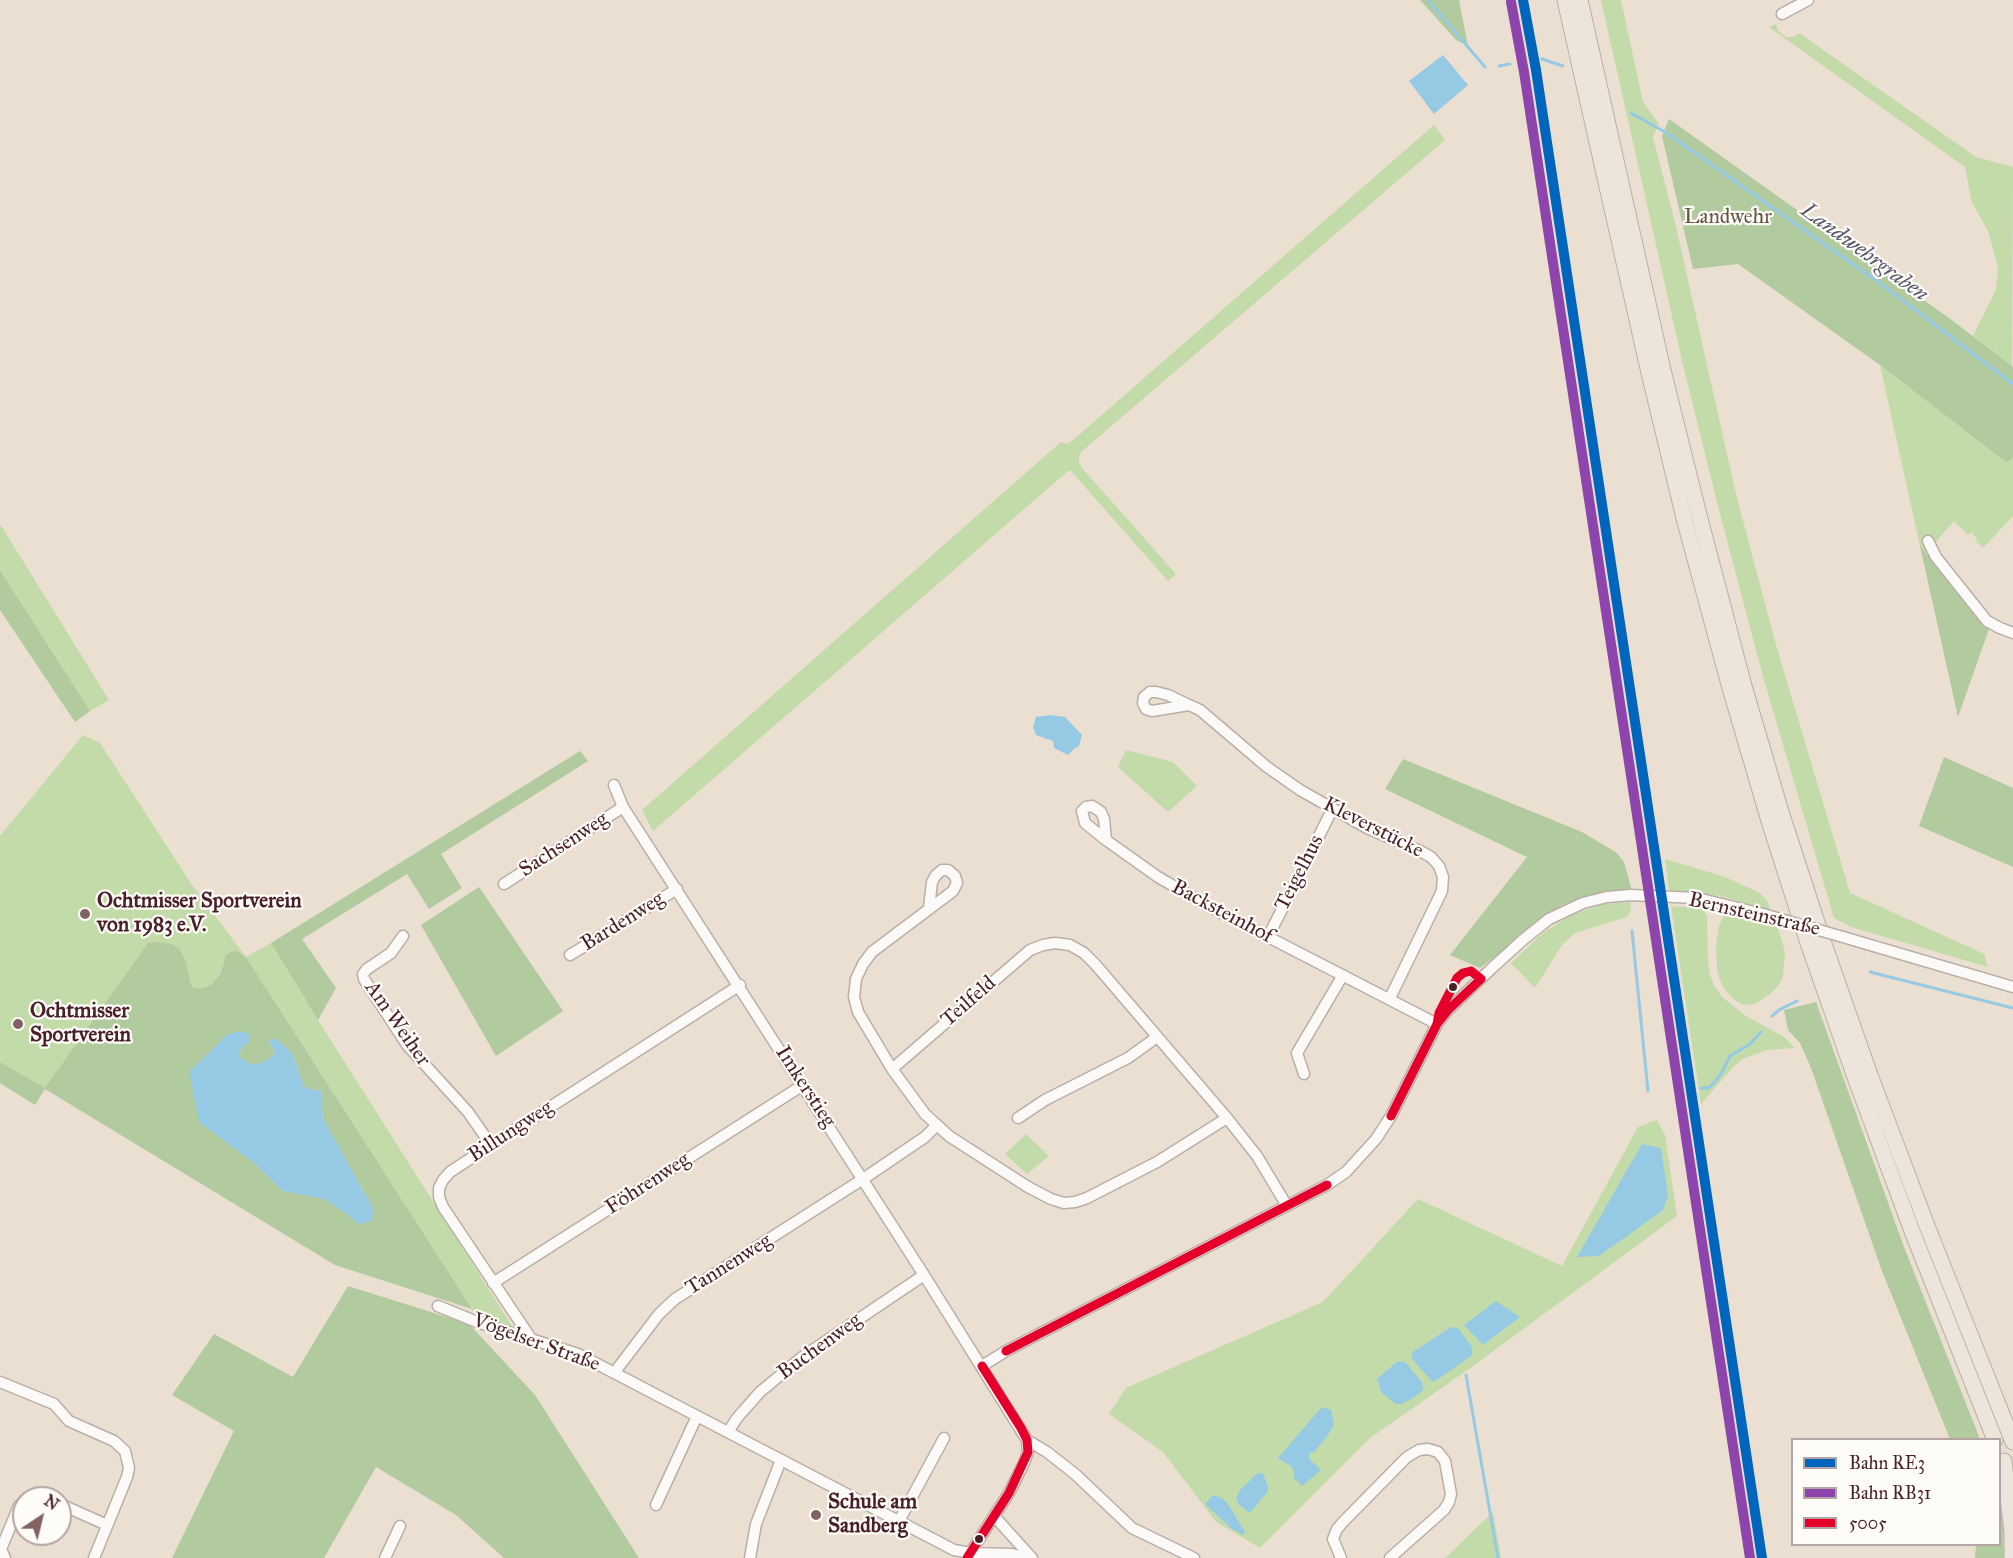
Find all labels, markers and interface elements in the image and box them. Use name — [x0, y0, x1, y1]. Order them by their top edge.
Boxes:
water label: Landwehrgraben — [1795, 198, 1933, 308]
park label: Landwehr — [1684, 205, 1772, 231]
street label: Kleverstücke — [1319, 792, 1427, 864]
street label: Sachsenweg — [515, 807, 613, 883]
street label: Teigelhus — [1270, 831, 1330, 915]
street label: Backsteinhof — [1167, 875, 1277, 949]
street label: Bardenweg — [577, 887, 669, 957]
street label: Bernsteinstraße — [1686, 888, 1822, 942]
place label: Ochtmisser Sportverein von 1983 e.V. — [97, 889, 302, 939]
marker: Ochtmisser Sportverein von 1983 e.V. — [78, 907, 92, 921]
street label: Teilfeld — [936, 971, 1002, 1033]
street label: Am Weiher — [359, 977, 435, 1071]
unlabelled marker — [1447, 981, 1459, 993]
place label: Ochtmisser Sportverein — [30, 999, 131, 1049]
marker: Ochtmisser Sportverein — [11, 1017, 25, 1031]
street label: Imkerstieg — [769, 1041, 841, 1133]
street label: Billungweg — [464, 1095, 558, 1169]
street label: Föhrenweg — [601, 1147, 695, 1221]
street label: Tannenweg — [681, 1229, 777, 1301]
street label: Vögelser Straße — [469, 1308, 603, 1378]
street label: Buchenweg — [773, 1308, 867, 1386]
legend — [1791, 1438, 2001, 1546]
text: Bahn RE3 — [1849, 1452, 1925, 1474]
text: Bahn RB31 — [1849, 1482, 1931, 1504]
north arrow — [12, 1486, 72, 1546]
place label: Schule am Sandberg — [828, 1490, 917, 1540]
text: N — [40, 1491, 62, 1514]
marker: Schule am Sandberg — [809, 1508, 823, 1522]
text: 5005 — [1849, 1512, 1887, 1534]
unlabelled marker — [973, 1533, 985, 1545]

